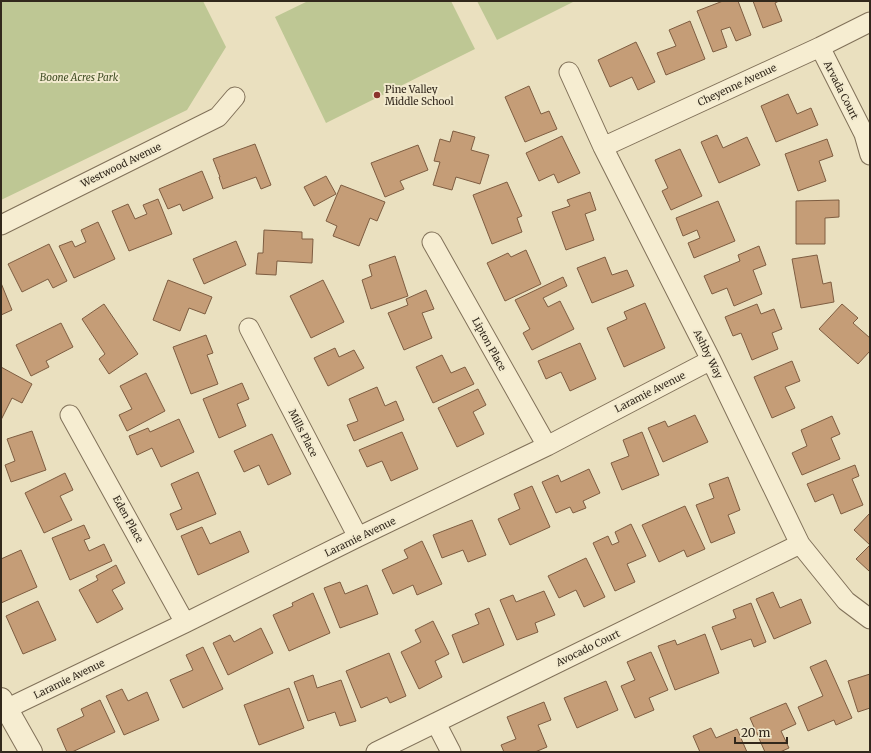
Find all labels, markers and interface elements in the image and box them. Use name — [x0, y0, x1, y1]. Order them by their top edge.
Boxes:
street label: Arvada Court — [820, 58, 861, 121]
street label: Cheyenne Avenue — [696, 61, 778, 109]
park label: Boone Acres Park — [40, 71, 119, 84]
place label: Pine Valley Middle School — [385, 83, 454, 108]
marker: Pine Valley Middle School — [372, 90, 382, 100]
street label: Westwood Avenue — [78, 140, 163, 191]
street label: Lipton Place — [469, 315, 509, 373]
street label: Ashby Way — [690, 326, 726, 381]
street label: Laramie Avenue — [613, 369, 687, 415]
street label: Mills Place — [285, 407, 321, 459]
street label: Eden Place — [110, 493, 146, 545]
street label: Laramie Avenue — [322, 514, 398, 560]
street label: Avocado Court — [553, 627, 622, 670]
street label: Laramie Avenue — [31, 656, 107, 702]
scale bar — [735, 719, 787, 745]
text: 20 m — [741, 725, 770, 740]

